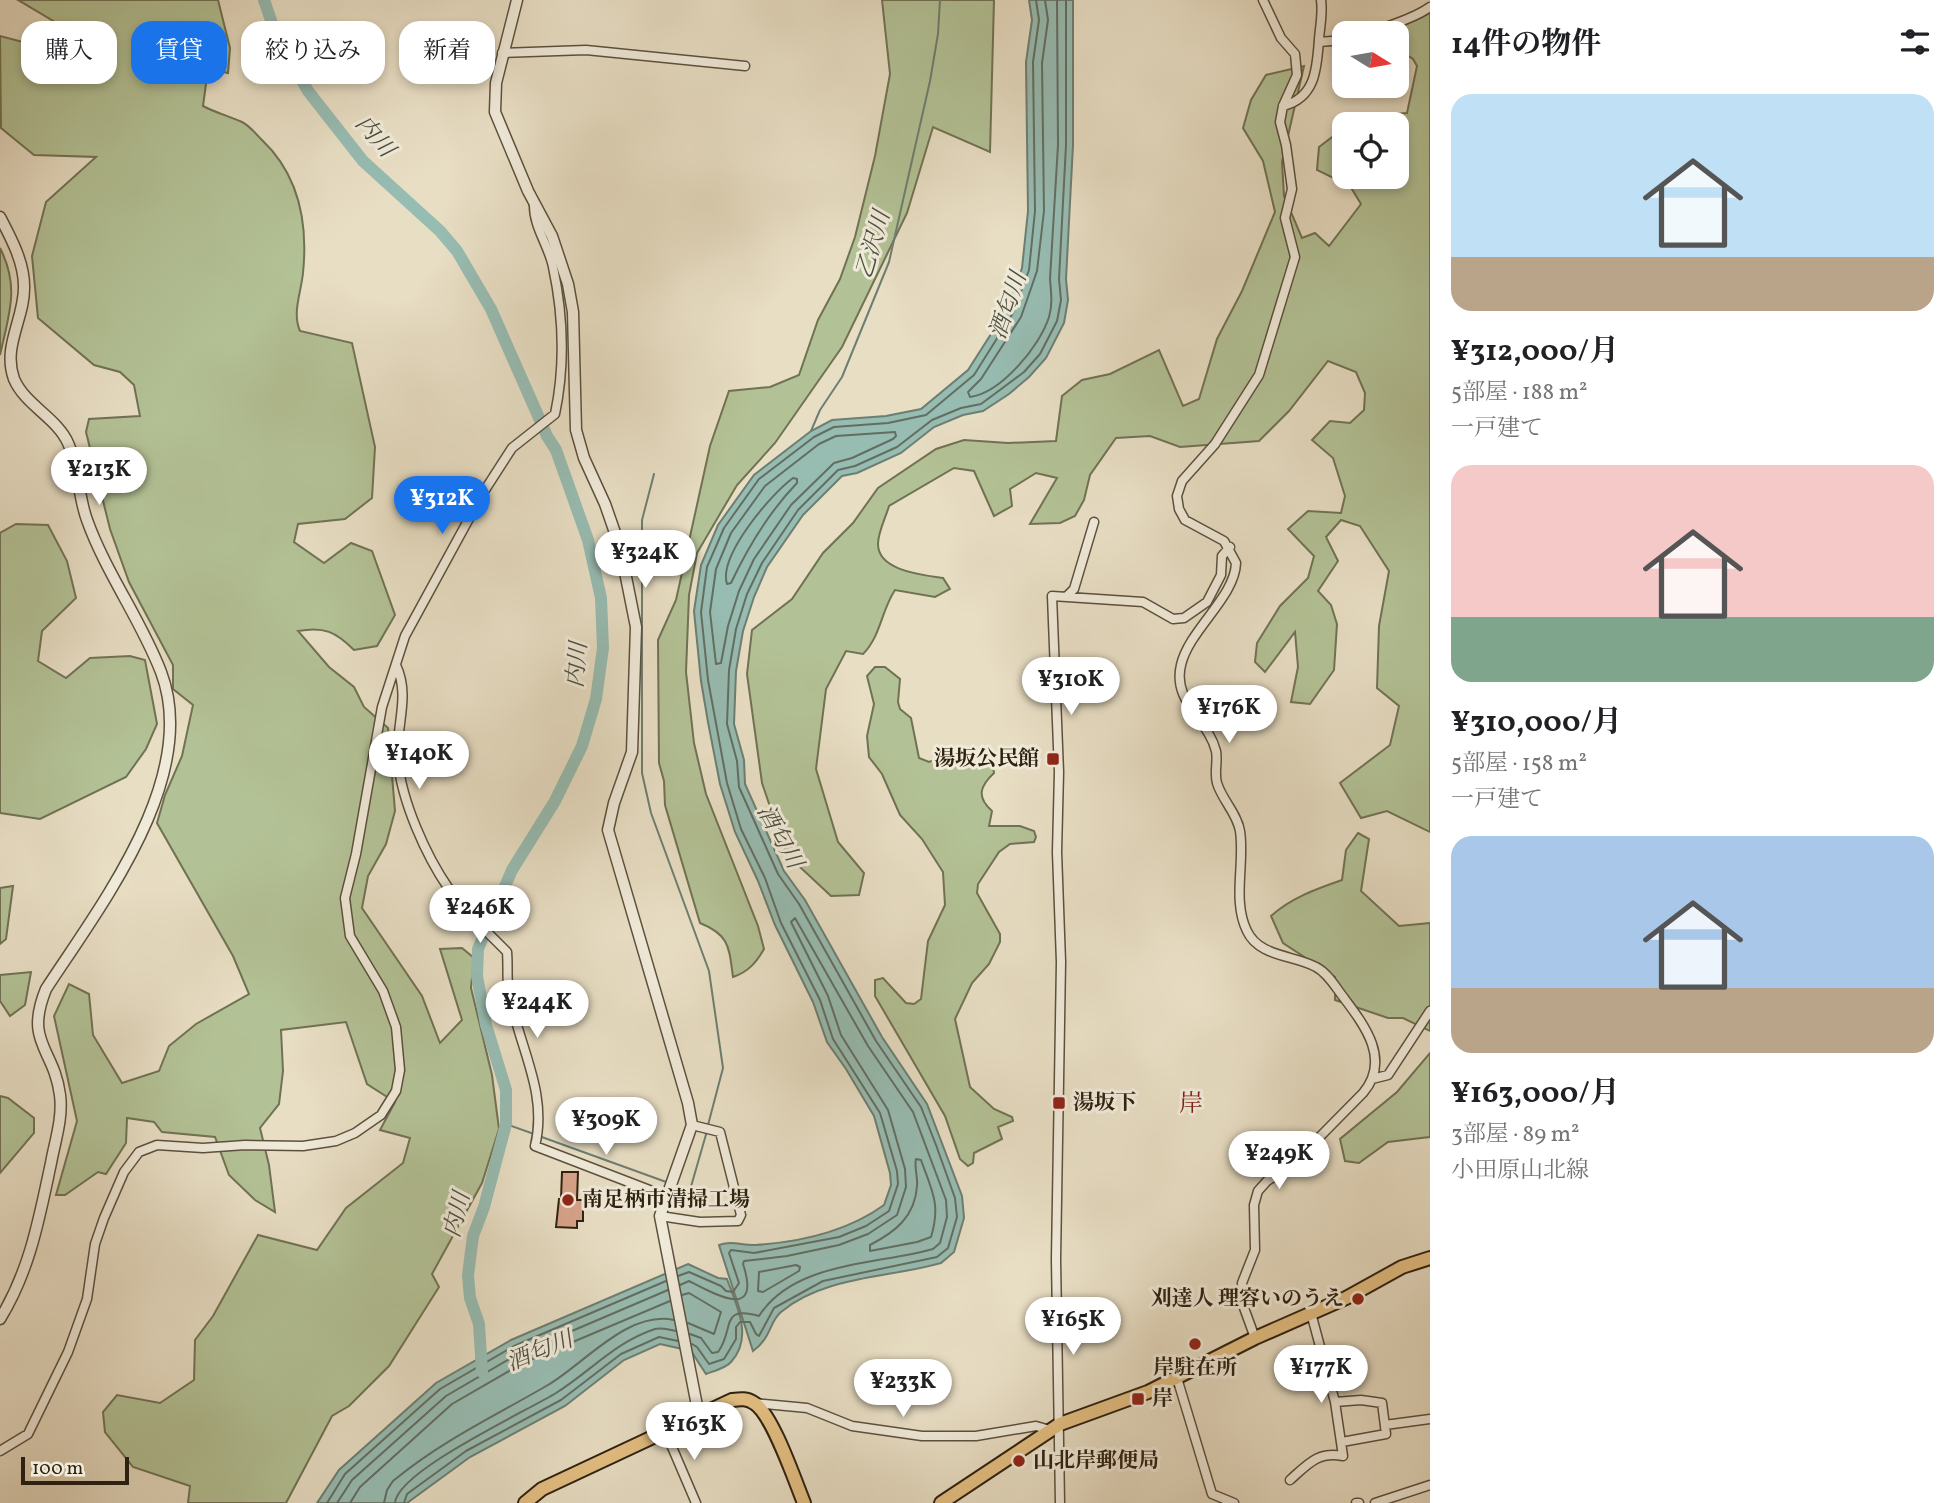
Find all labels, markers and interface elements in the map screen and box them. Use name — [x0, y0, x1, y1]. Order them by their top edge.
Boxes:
chip: 購入 — [21, 21, 117, 84]
chip: 賃貸 — [131, 21, 227, 84]
chip: 絞り込み — [241, 21, 385, 84]
chip: 新着 — [399, 21, 495, 84]
north arrow — [1332, 21, 1409, 98]
map controls — [1332, 21, 1409, 189]
icon: filters — [1896, 23, 1934, 61]
text: 14件の物件 — [1451, 24, 1601, 66]
water label: 内川 — [347, 109, 403, 167]
button: locate — [1332, 112, 1409, 189]
icon: home — [1630, 140, 1756, 266]
water label: 乙沢川 — [849, 205, 900, 283]
water label: 酒匂川 — [983, 265, 1036, 344]
text: ¥312,000/月 — [1451, 331, 1619, 373]
text: 5部屋 · 188 m² — [1451, 377, 1588, 409]
text: 一戸建て — [1451, 413, 1543, 445]
pin: ¥213K — [50, 448, 148, 507]
text: ¥213K — [67, 454, 131, 486]
pin: ¥312K — [393, 476, 491, 536]
text: ¥312K — [410, 483, 474, 515]
icon: home — [1630, 511, 1756, 637]
pin: ¥324K — [596, 530, 694, 590]
text: ¥324K — [611, 537, 679, 569]
water label: 内川 — [560, 638, 596, 689]
pin: ¥310K — [1022, 658, 1120, 717]
text: ¥310K — [1038, 664, 1104, 696]
pin: ¥176K — [1180, 686, 1278, 745]
text: ¥176K — [1197, 692, 1261, 724]
text: ¥310,000/月 — [1451, 702, 1622, 744]
pin: ¥140K — [370, 732, 468, 791]
text: ¥140K — [385, 738, 453, 770]
place label: 湯坂公民館 — [934, 745, 1039, 774]
text: 5部屋 · 158 m² — [1451, 748, 1587, 780]
marker: 湯坂公民館 — [1045, 751, 1061, 767]
text: 一戸建て — [1451, 784, 1543, 816]
water label: 酒匂川 — [748, 799, 811, 878]
icon: home — [1630, 882, 1756, 1008]
pin: ¥246K — [431, 886, 529, 945]
text: ¥246K — [445, 892, 515, 924]
pin: ¥244K — [488, 981, 586, 1040]
text: ¥244K — [502, 987, 572, 1019]
text: ¥163,000/月 — [1451, 1073, 1620, 1115]
district label: 岸 — [1179, 1088, 1203, 1122]
place label: 湯坂下 — [1073, 1089, 1136, 1118]
marker: 湯坂下 — [1051, 1095, 1067, 1111]
pin: ¥309K — [557, 1098, 655, 1157]
text: ¥309K — [571, 1104, 641, 1136]
text: 3部屋 · 89 m² — [1451, 1119, 1580, 1151]
pin: ¥249K — [1230, 1132, 1328, 1191]
text: ¥249K — [1245, 1138, 1313, 1170]
text: 小田原山北線 — [1451, 1155, 1589, 1187]
water label: 内川 — [437, 1186, 480, 1241]
place label: 南足柄市清掃工場 — [582, 1186, 750, 1215]
marker: 南足柄市清掃工場 — [560, 1192, 576, 1208]
place label: 刈達人 理容いのうえ — [1151, 1285, 1344, 1314]
marker: 刈達人 理容いのうえ — [1350, 1291, 1366, 1307]
pin: ¥165K — [1024, 1298, 1122, 1357]
text: ¥165K — [1041, 1304, 1105, 1336]
water label: 酒匂川 — [502, 1323, 581, 1380]
marker: 岸駐在所 — [1187, 1336, 1203, 1352]
pin: ¥177K — [1272, 1346, 1370, 1405]
text: ¥177K — [1290, 1352, 1352, 1384]
place label: 岸駐在所 — [1153, 1354, 1237, 1383]
pin: ¥233K — [854, 1360, 952, 1419]
text: ¥233K — [870, 1366, 936, 1398]
place label: 岸 — [1152, 1385, 1173, 1414]
marker: 岸 — [1130, 1391, 1146, 1407]
pin: ¥163K — [645, 1402, 743, 1462]
text: ¥163K — [662, 1409, 726, 1441]
place label: 山北岸郵便局 — [1033, 1447, 1159, 1476]
marker: 山北岸郵便局 — [1011, 1453, 1027, 1469]
scale bar — [21, 1454, 130, 1486]
text: 100 m — [32, 1456, 83, 1482]

